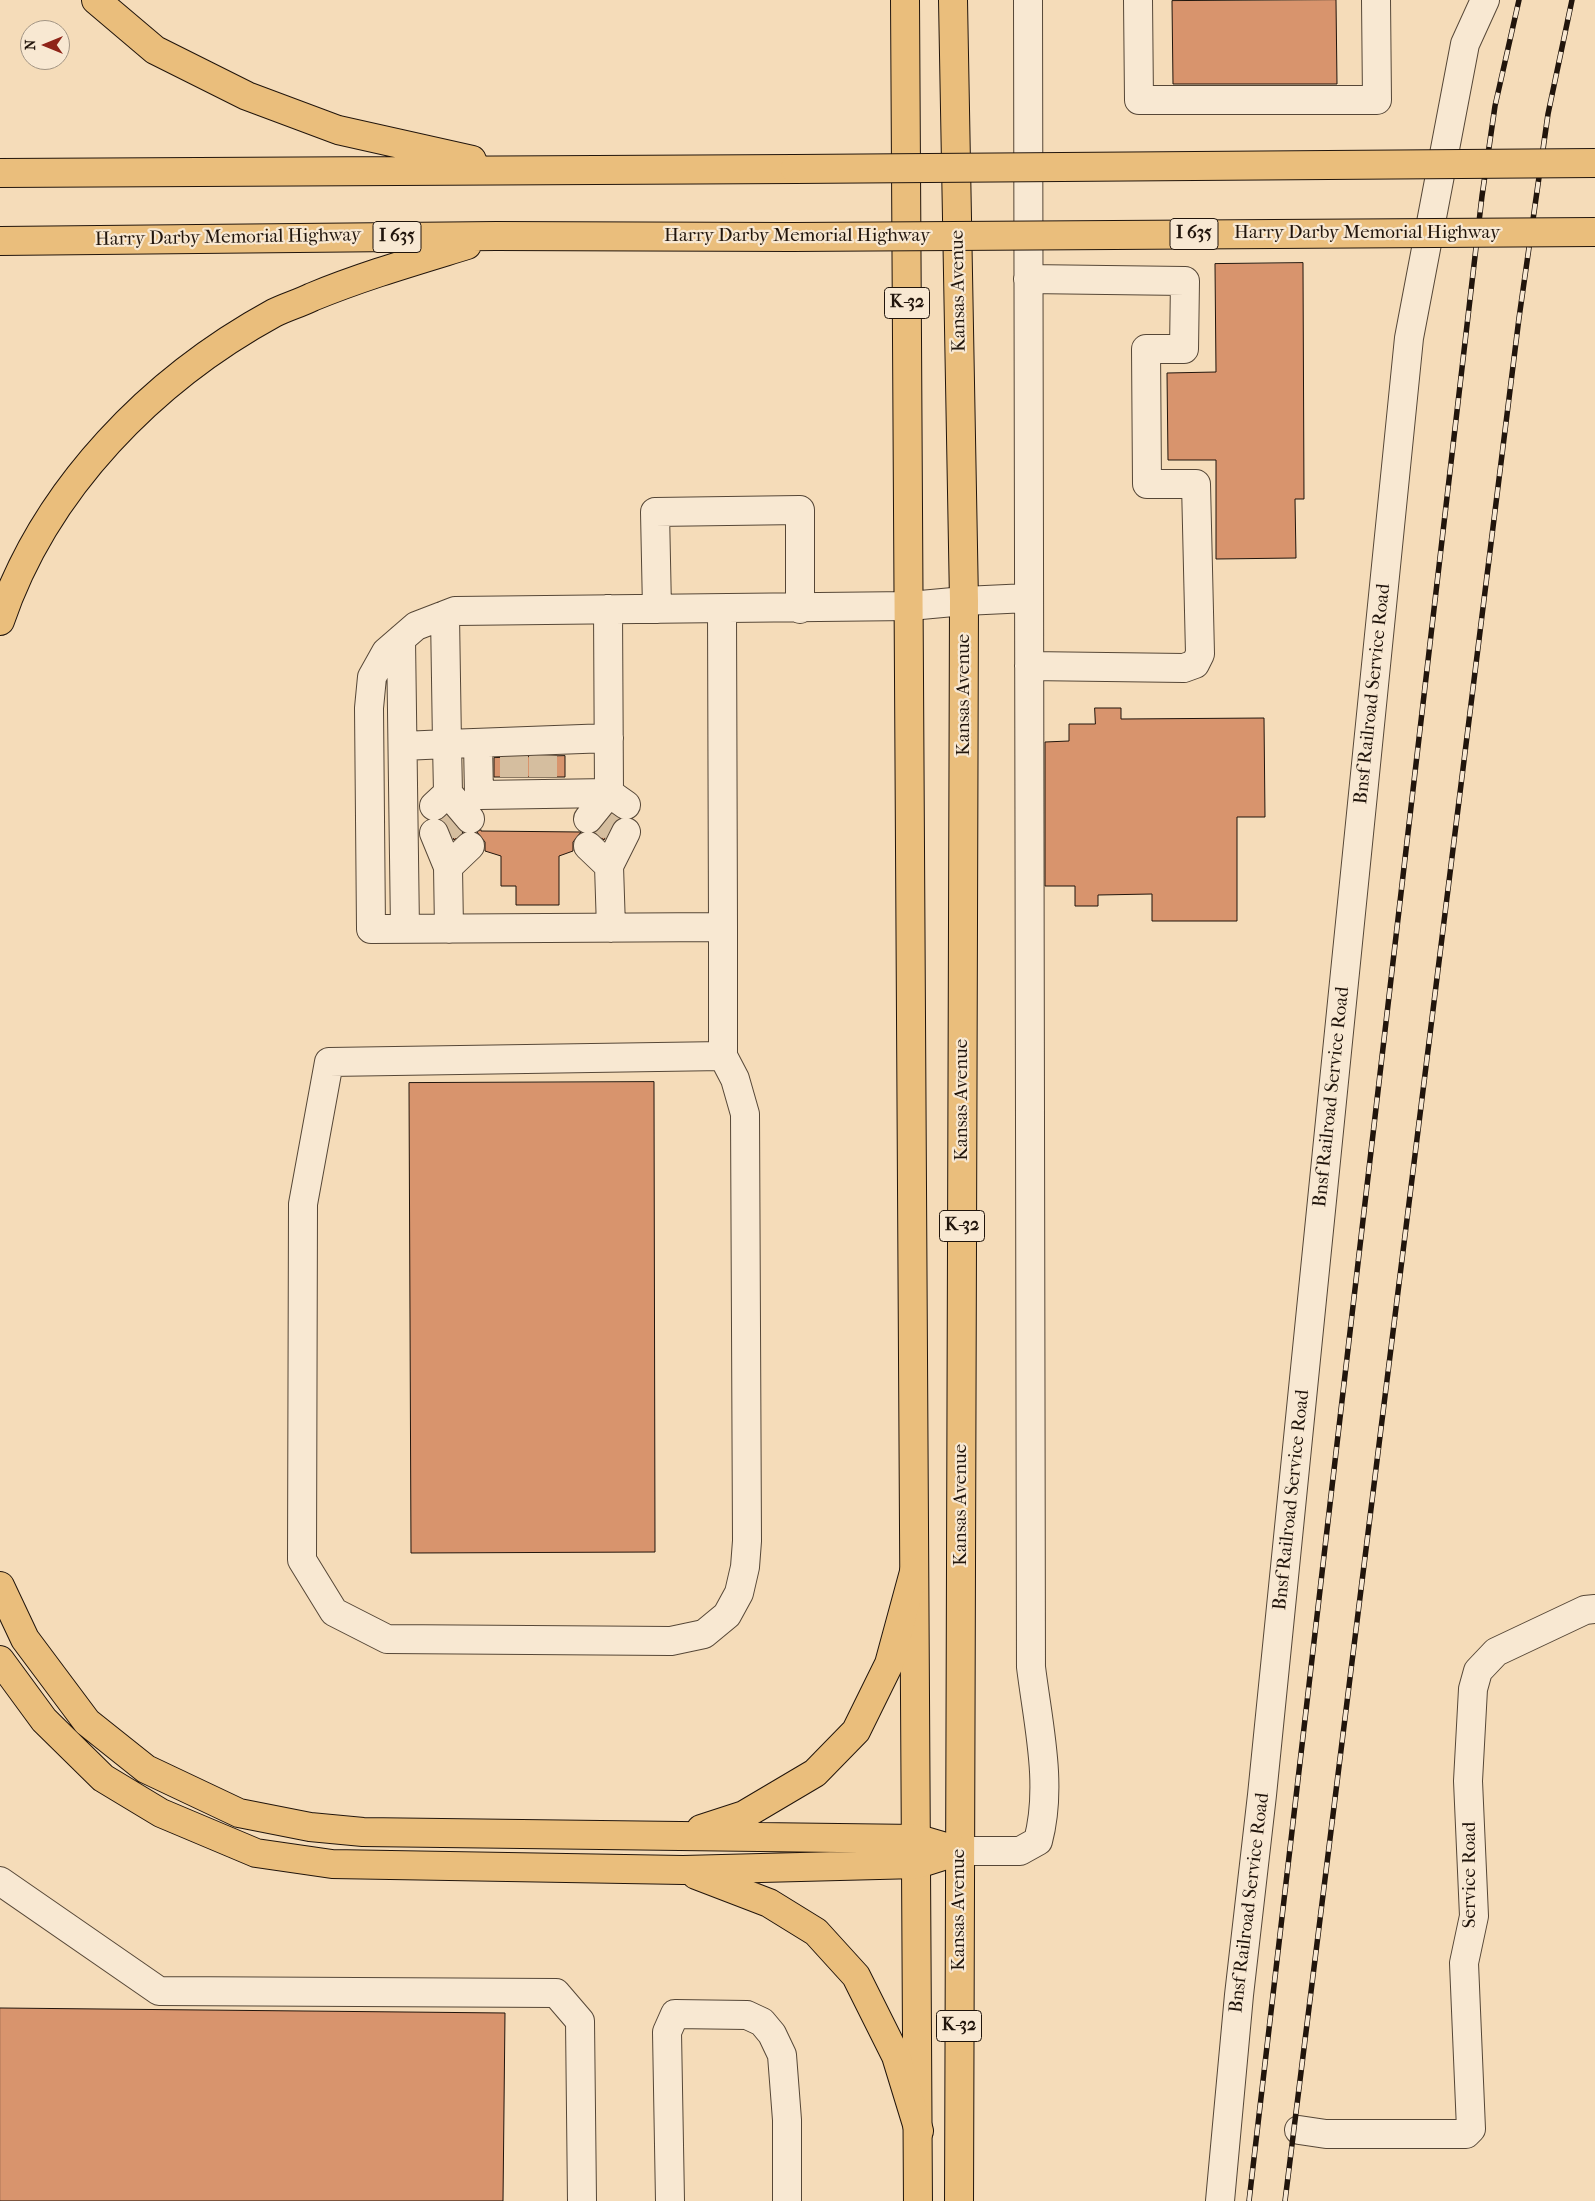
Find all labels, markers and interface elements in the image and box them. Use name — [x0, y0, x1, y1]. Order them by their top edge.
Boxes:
north arrow — [20, 20, 70, 70]
text: N — [22, 40, 39, 50]
road number: I 635 — [1170, 218, 1218, 250]
road number: I 635 — [373, 222, 421, 252]
street label: Harry Darby Memorial Highway — [1234, 222, 1500, 244]
street label: Harry Darby Memorial Highway — [95, 224, 361, 252]
street label: Harry Darby Memorial Highway — [664, 225, 930, 247]
street label: Kansas Avenue — [947, 230, 971, 352]
road number: K-32 — [884, 288, 930, 318]
street label: Bnsf Railroad Service Road — [1350, 583, 1396, 805]
street label: Kansas Avenue — [953, 634, 975, 756]
street label: Bnsf Railroad Service Road — [1309, 986, 1355, 1208]
street label: Kansas Avenue — [951, 1039, 973, 1161]
road number: K-32 — [940, 1210, 984, 1242]
street label: Bnsf Railroad Service Road — [1269, 1389, 1315, 1611]
street label: Kansas Avenue — [950, 1444, 972, 1566]
street label: Bnsf Railroad Service Road — [1225, 1792, 1275, 2014]
street label: Service Road — [1459, 1822, 1481, 1928]
street label: Kansas Avenue — [948, 1849, 970, 1971]
road number: K-32 — [936, 2010, 982, 2042]

